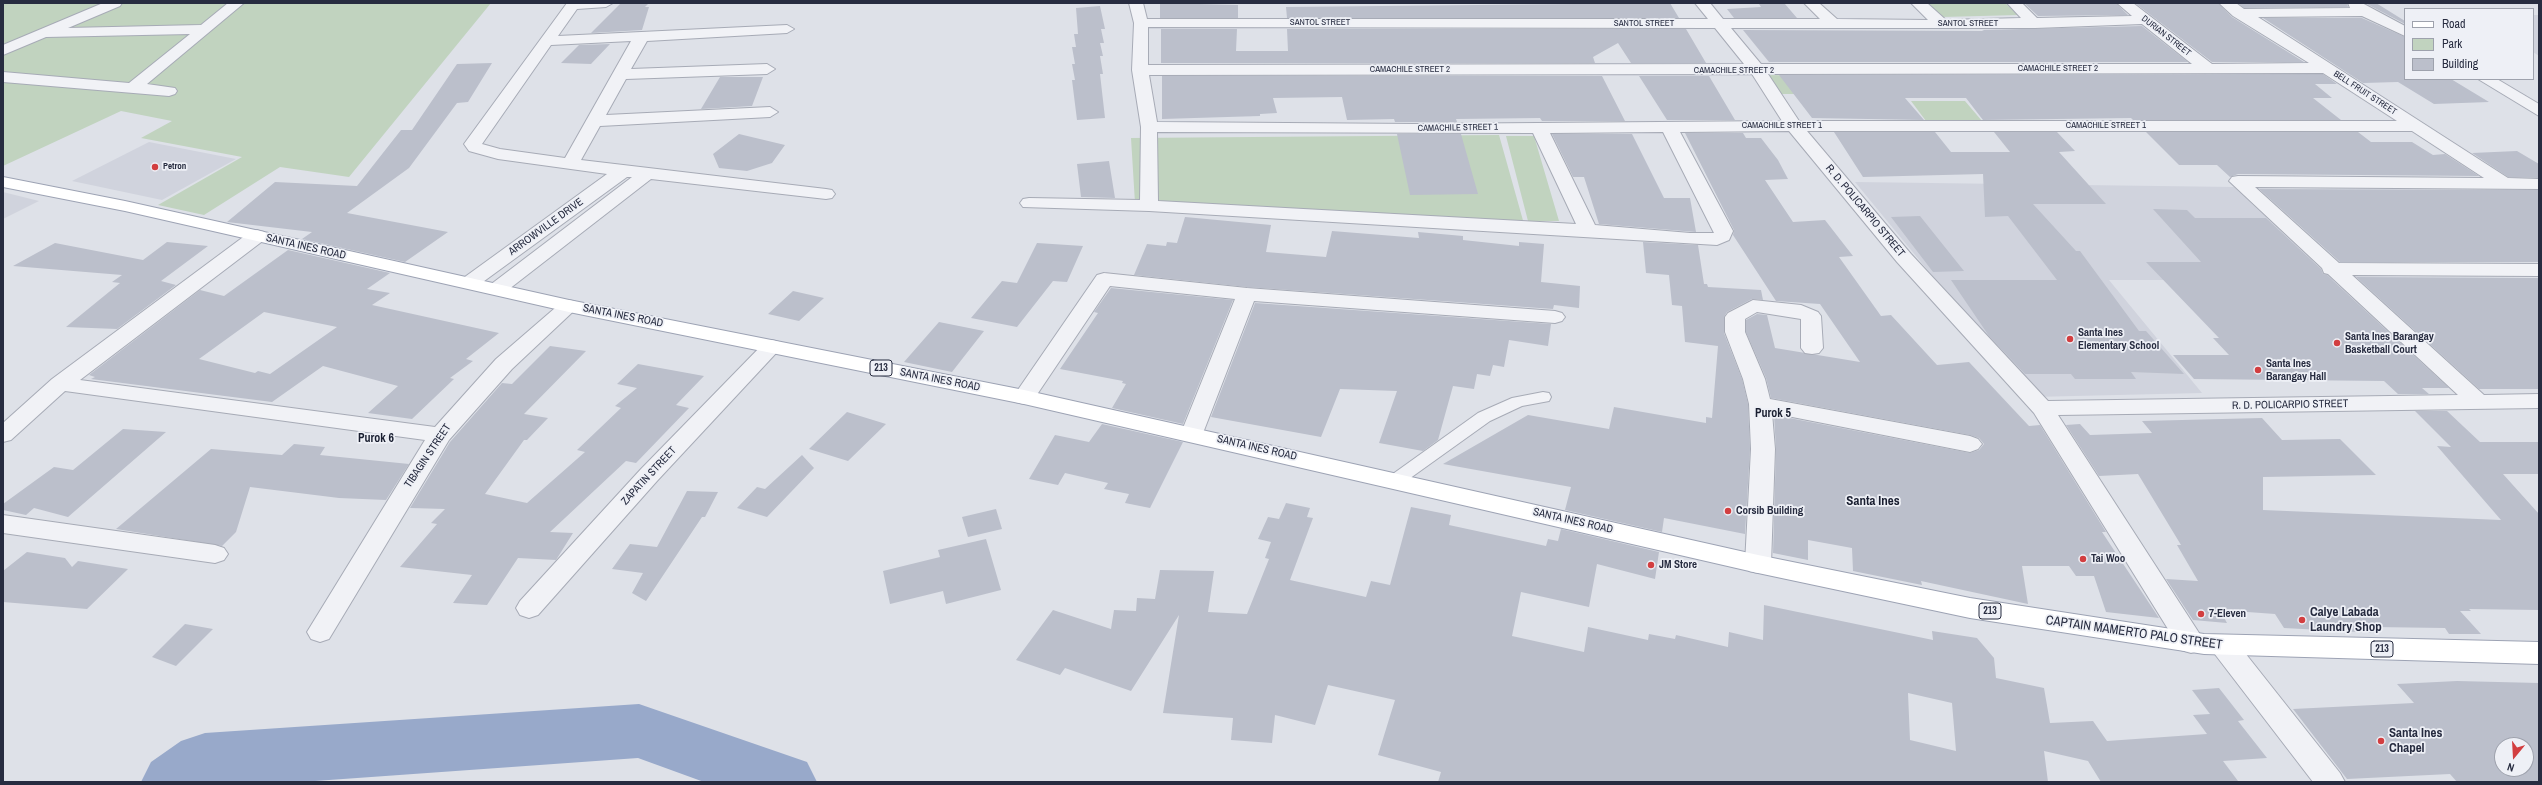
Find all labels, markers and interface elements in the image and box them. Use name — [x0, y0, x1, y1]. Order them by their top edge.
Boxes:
legend — [2404, 8, 2534, 80]
street label: DURIAN STREET — [2139, 13, 2193, 59]
text: Road — [2442, 16, 2466, 32]
street label: SANTOL STREET — [1290, 18, 1350, 28]
street label: SANTOL STREET — [1614, 19, 1674, 29]
street label: SANTOL STREET — [1938, 19, 1998, 29]
text: Park — [2442, 36, 2462, 52]
text: Building — [2442, 56, 2478, 72]
street label: CAMACHILE STREET 2 — [2018, 64, 2098, 74]
street label: CAMACHILE STREET 2 — [1370, 65, 1450, 75]
street label: CAMACHILE STREET 2 — [1694, 66, 1774, 76]
street label: BELL FRUIT STREET — [2331, 69, 2399, 117]
street label: CAMACHILE STREET 1 — [1742, 121, 1822, 131]
street label: CAMACHILE STREET 1 — [2066, 121, 2146, 131]
street label: CAMACHILE STREET 1 — [1418, 122, 1498, 134]
marker: Petron — [150, 162, 160, 172]
place label: Petron — [163, 162, 186, 172]
street label: R. D. POLICARPIO STREET — [1823, 162, 1907, 260]
street label: ARROWVILLE DRIVE — [506, 195, 586, 259]
street label: SANTA INES ROAD — [265, 231, 347, 263]
street label: SANTA INES ROAD — [582, 302, 664, 330]
place label: Santa Ines Elementary School — [2078, 326, 2159, 352]
place label: Santa Ines Barangay Basketball Court — [2345, 330, 2434, 356]
marker: Santa Ines Elementary School — [2065, 334, 2075, 344]
marker: Santa Ines Barangay Basketball Court — [2332, 338, 2342, 348]
place label: Santa Ines Barangay Hall — [2266, 357, 2326, 383]
road number: 213 — [870, 360, 892, 376]
marker: Santa Ines Barangay Hall — [2253, 365, 2263, 375]
street label: SANTA INES ROAD — [899, 366, 981, 394]
street label: R. D. POLICARPIO STREET — [2232, 397, 2348, 413]
district label: Purok 5 — [1755, 407, 1791, 421]
street label: TIBAGIN STREET — [402, 422, 454, 490]
district label: Purok 6 — [358, 432, 394, 446]
street label: SANTA INES ROAD — [1216, 432, 1298, 464]
street label: ZAPATIN STREET — [619, 444, 679, 508]
district label: Santa Ines — [1846, 494, 1900, 510]
place label: Corsib Building — [1736, 504, 1803, 518]
street label: SANTA INES ROAD — [1532, 505, 1614, 537]
marker: Corsib Building — [1723, 506, 1733, 516]
place label: Tai Woo — [2091, 552, 2125, 566]
marker: Tai Woo — [2078, 554, 2088, 564]
place label: JM Store — [1659, 558, 1697, 572]
marker: JM Store — [1646, 560, 1656, 570]
road number: 213 — [1979, 603, 2001, 619]
place label: Calye Labada Laundry Shop — [2310, 605, 2382, 636]
place label: 7-Eleven — [2209, 607, 2246, 621]
marker: 7-Eleven — [2196, 609, 2206, 619]
street label: CAPTAIN MAMERTO PALO STREET — [2045, 613, 2223, 653]
marker: Calye Labada Laundry Shop — [2297, 615, 2307, 625]
road number: 213 — [2371, 641, 2393, 657]
place label: Santa Ines Chapel — [2389, 726, 2442, 757]
marker: Santa Ines Chapel — [2376, 736, 2386, 746]
north arrow — [2494, 737, 2534, 777]
text: N — [2505, 760, 2516, 775]

